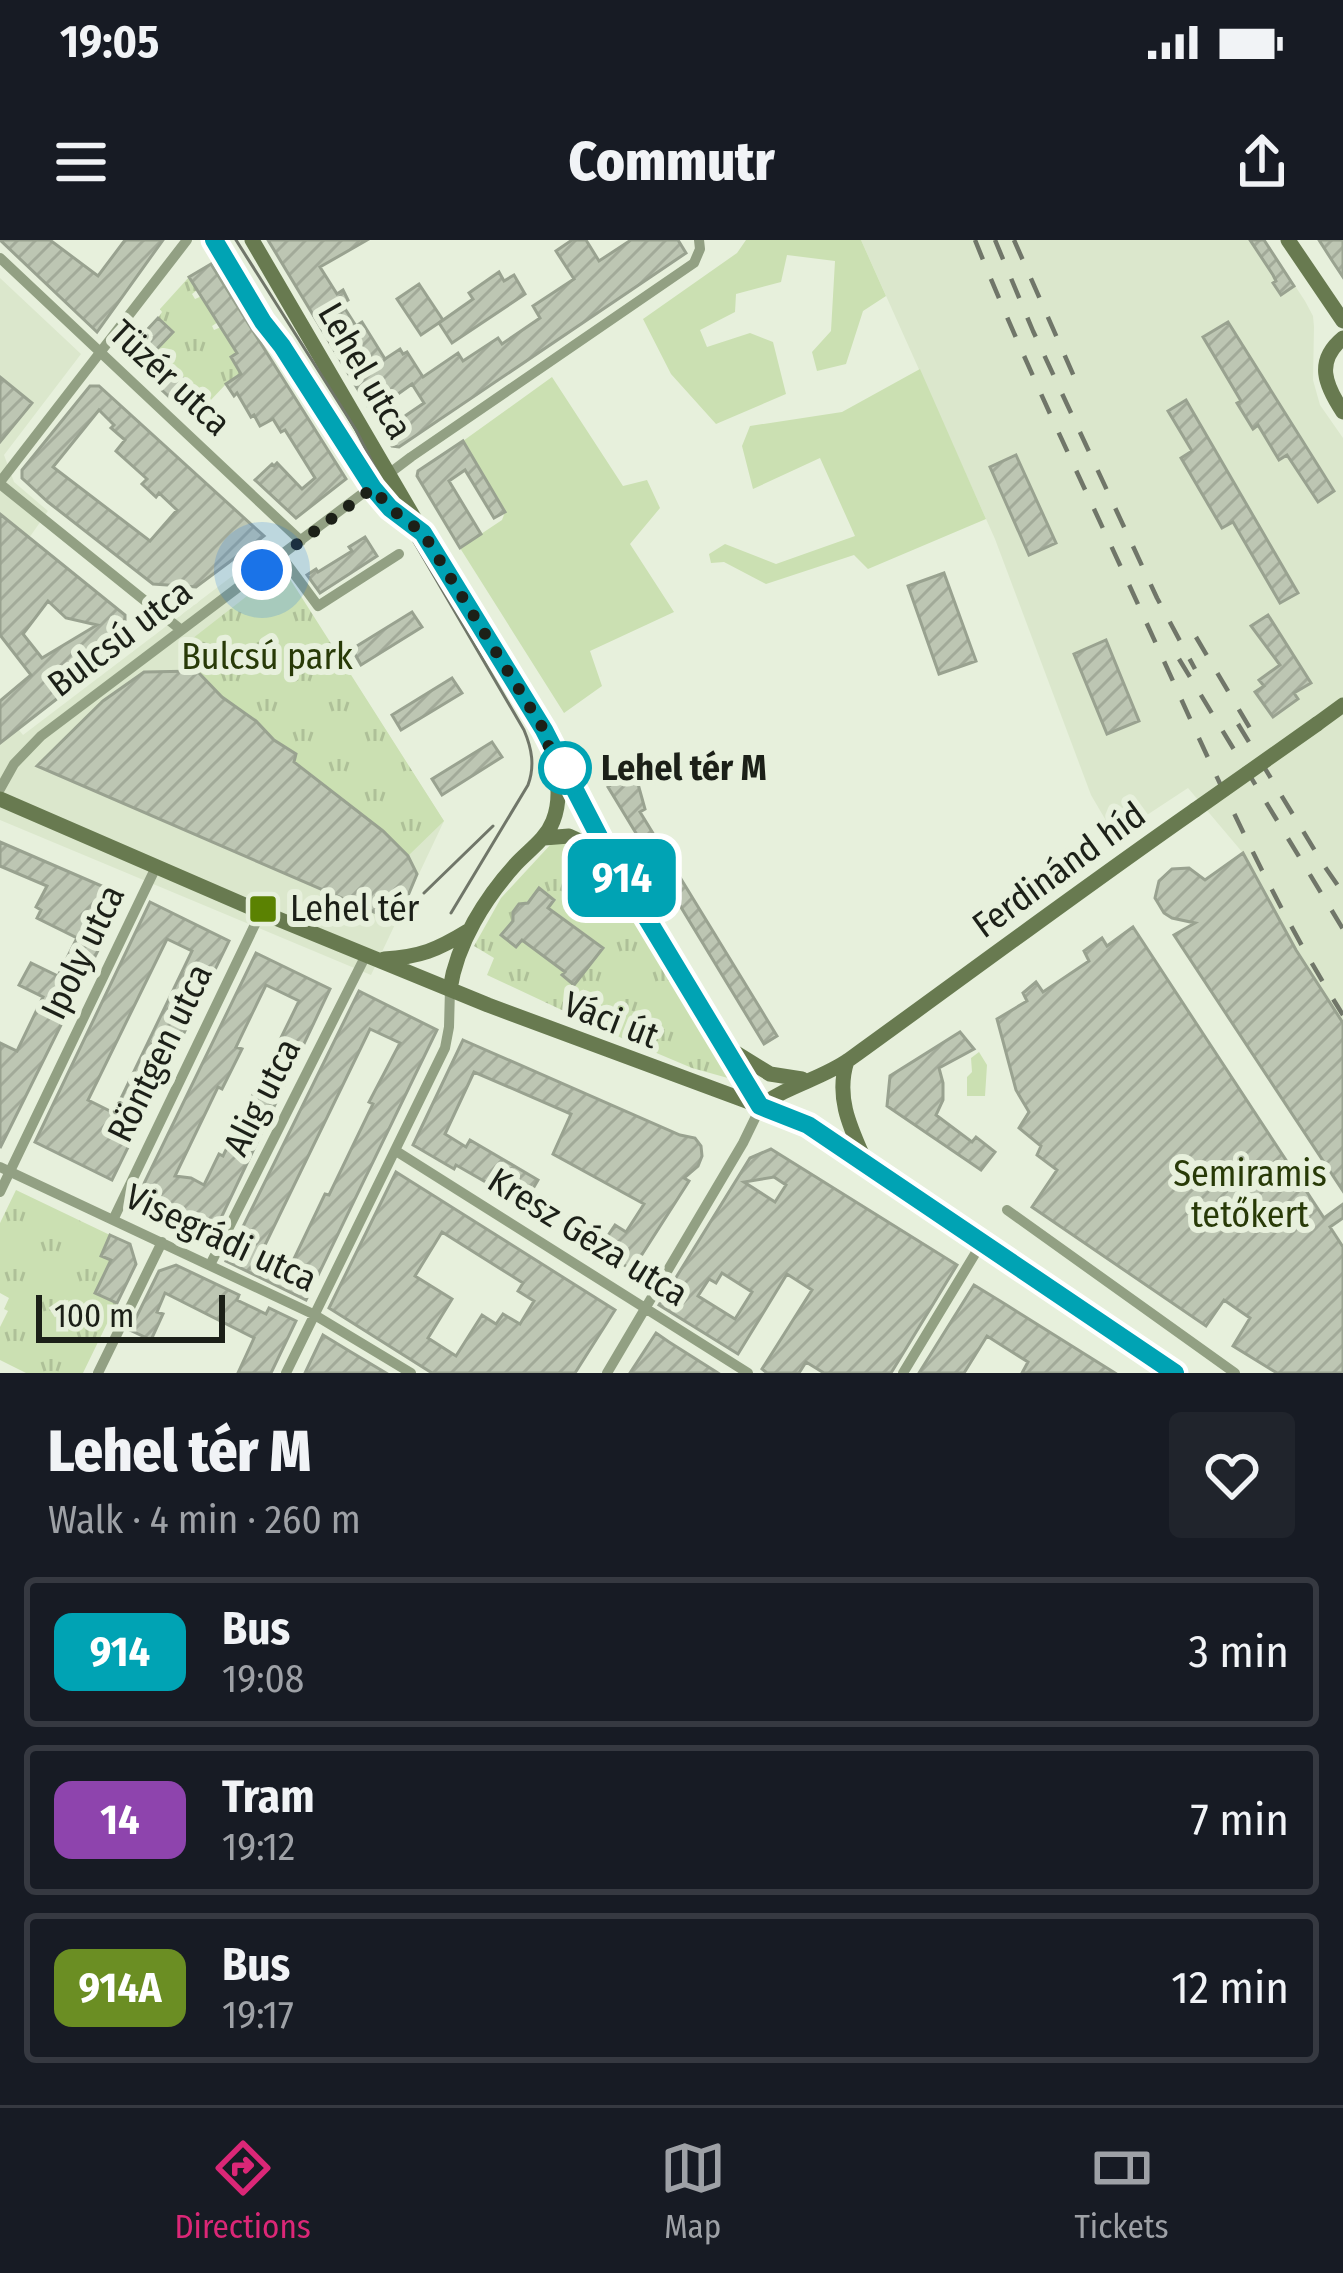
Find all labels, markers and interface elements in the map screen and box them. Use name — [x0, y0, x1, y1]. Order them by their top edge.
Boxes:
text: 19:05 — [60, 15, 159, 69]
icon: menu — [48, 129, 114, 195]
icon: share — [1229, 129, 1295, 195]
text: Commutr — [569, 130, 774, 194]
street label: Lehel utca — [308, 295, 422, 447]
street label: Tüzér utca — [100, 311, 240, 445]
your location — [232, 540, 292, 600]
street label: Bulcsú utca — [39, 570, 201, 706]
park label: Bulcsú park — [181, 635, 353, 679]
marker: Lehel tér M — [540, 743, 590, 793]
place label: Lehel tér M — [601, 746, 767, 790]
street label: Ferdinánd híd — [964, 793, 1154, 947]
line badge: 914 — [553, 839, 691, 917]
text: 914 — [592, 853, 652, 903]
street label: Ipoly utca — [32, 878, 134, 1026]
place label: Lehel tér — [290, 887, 420, 931]
marker: Lehel tér — [247, 893, 279, 925]
street label: Röntgen utca — [98, 957, 222, 1149]
street label: Váci út — [557, 982, 665, 1058]
street label: Alig utca — [214, 1031, 310, 1163]
park label: Semiramis tetőkert — [1173, 1152, 1327, 1237]
street label: Kresz Géza utca — [480, 1158, 696, 1316]
street label: Visegrádi utca — [118, 1175, 324, 1301]
scale bar — [36, 1289, 225, 1342]
text: 100 m — [54, 1296, 134, 1336]
button: heart — [1169, 1412, 1295, 1538]
text: Lehel tér M — [48, 1418, 311, 1486]
text: Walk · 4 min · 260 m — [48, 1497, 361, 1543]
text: Bus — [222, 1602, 290, 1656]
text: 3 min — [1188, 1625, 1289, 1679]
text: 914 — [90, 1627, 150, 1677]
text: 19:08 — [222, 1656, 304, 1702]
text: Tram — [222, 1770, 315, 1824]
text: 7 min — [1191, 1793, 1289, 1847]
text: 14 — [100, 1795, 140, 1845]
text: 19:12 — [222, 1824, 295, 1870]
text: Bus — [222, 1938, 290, 1992]
text: 12 min — [1171, 1961, 1289, 2015]
text: 914A — [78, 1963, 162, 2013]
text: 19:17 — [222, 1992, 294, 2038]
tab: Directions — [174, 2135, 311, 2247]
tab: Map — [660, 2135, 726, 2247]
tab: Tickets — [1075, 2135, 1169, 2247]

